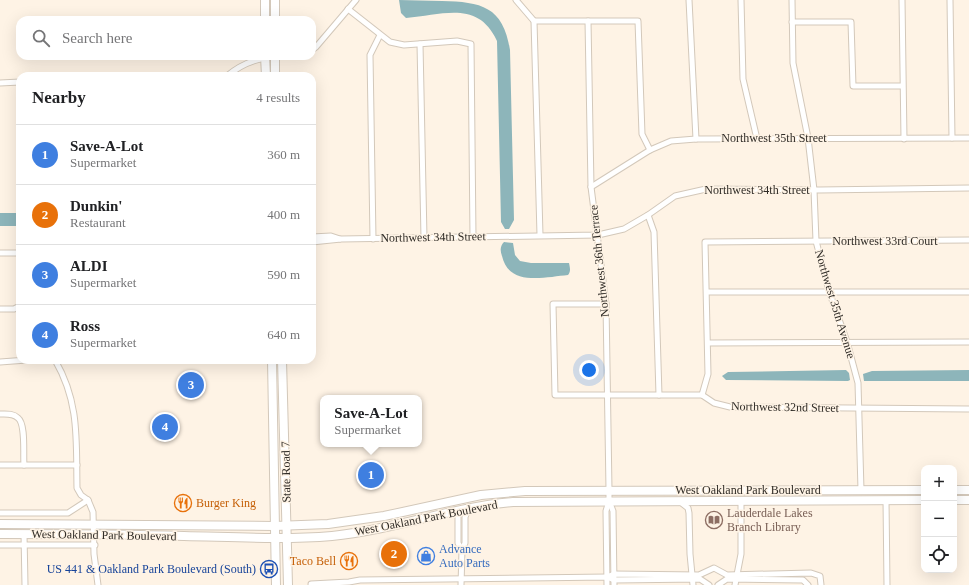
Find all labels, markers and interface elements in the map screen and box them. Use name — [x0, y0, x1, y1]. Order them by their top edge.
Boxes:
search box — [16, 16, 316, 60]
icon: search — [30, 27, 52, 49]
text: Search here — [62, 30, 132, 46]
text: Nearby — [32, 88, 86, 107]
text: 4 results — [256, 90, 300, 105]
street label: Northwest 35th Street — [721, 131, 827, 145]
text: Save-A-Lot — [70, 138, 143, 154]
text: 1 — [42, 147, 48, 162]
text: 360 m — [267, 147, 300, 162]
text: Supermarket — [70, 155, 136, 170]
street label: Northwest 34th Street — [704, 183, 810, 197]
text: Dunkin' — [70, 198, 123, 214]
street label: Northwest 36th Terrace — [586, 204, 612, 318]
text: 2 — [42, 207, 48, 222]
text: 400 m — [267, 207, 300, 222]
text: Restaurant — [70, 215, 126, 230]
street label: Northwest 34th Street — [380, 229, 486, 245]
street label: Northwest 33rd Court — [832, 234, 938, 248]
street label: Northwest 35th Avenue — [812, 248, 858, 360]
text: ALDI — [70, 258, 108, 274]
text: 3 — [42, 267, 48, 282]
text: 590 m — [267, 267, 300, 282]
text: Supermarket — [70, 275, 136, 290]
text: Ross — [70, 318, 100, 334]
text: 4 — [42, 327, 48, 342]
text: 640 m — [267, 327, 300, 342]
text: Supermarket — [70, 335, 136, 350]
your location — [579, 360, 599, 380]
pin: 3 — [178, 370, 204, 400]
popup — [320, 395, 422, 447]
street label: Northwest 32nd Street — [731, 399, 840, 415]
text: Save-A-Lot — [334, 405, 408, 421]
pin: 4 — [152, 412, 178, 442]
text: Supermarket — [334, 422, 401, 437]
street label: State Road 7 — [278, 441, 294, 503]
pin: 1 — [358, 460, 384, 490]
map controls — [921, 465, 957, 573]
button: + — [921, 465, 957, 501]
street label: West Oakland Park Boulevard — [675, 483, 821, 497]
restaurant icon: Burger King — [173, 493, 193, 513]
place label: Burger King — [196, 496, 256, 510]
street label: West Oakland Park Boulevard — [353, 497, 499, 539]
button: − — [921, 501, 957, 537]
place label: Lauderdale Lakes Branch Library — [727, 506, 813, 534]
library icon: Lauderdale Lakes Branch Library — [704, 510, 724, 530]
street label: West Oakland Park Boulevard — [31, 527, 177, 543]
button: locate — [921, 537, 957, 573]
pin: 2 — [381, 539, 407, 569]
place label: Advance Auto Parts — [439, 542, 490, 570]
shop icon: Advance Auto Parts — [416, 546, 436, 566]
restaurant icon: Taco Bell — [339, 551, 359, 571]
place label: Taco Bell — [290, 554, 337, 568]
bus stop icon: US 441 & Oakland Park Boulevard (South) — [259, 559, 279, 579]
place label: US 441 & Oakland Park Boulevard (South) — [47, 562, 256, 576]

